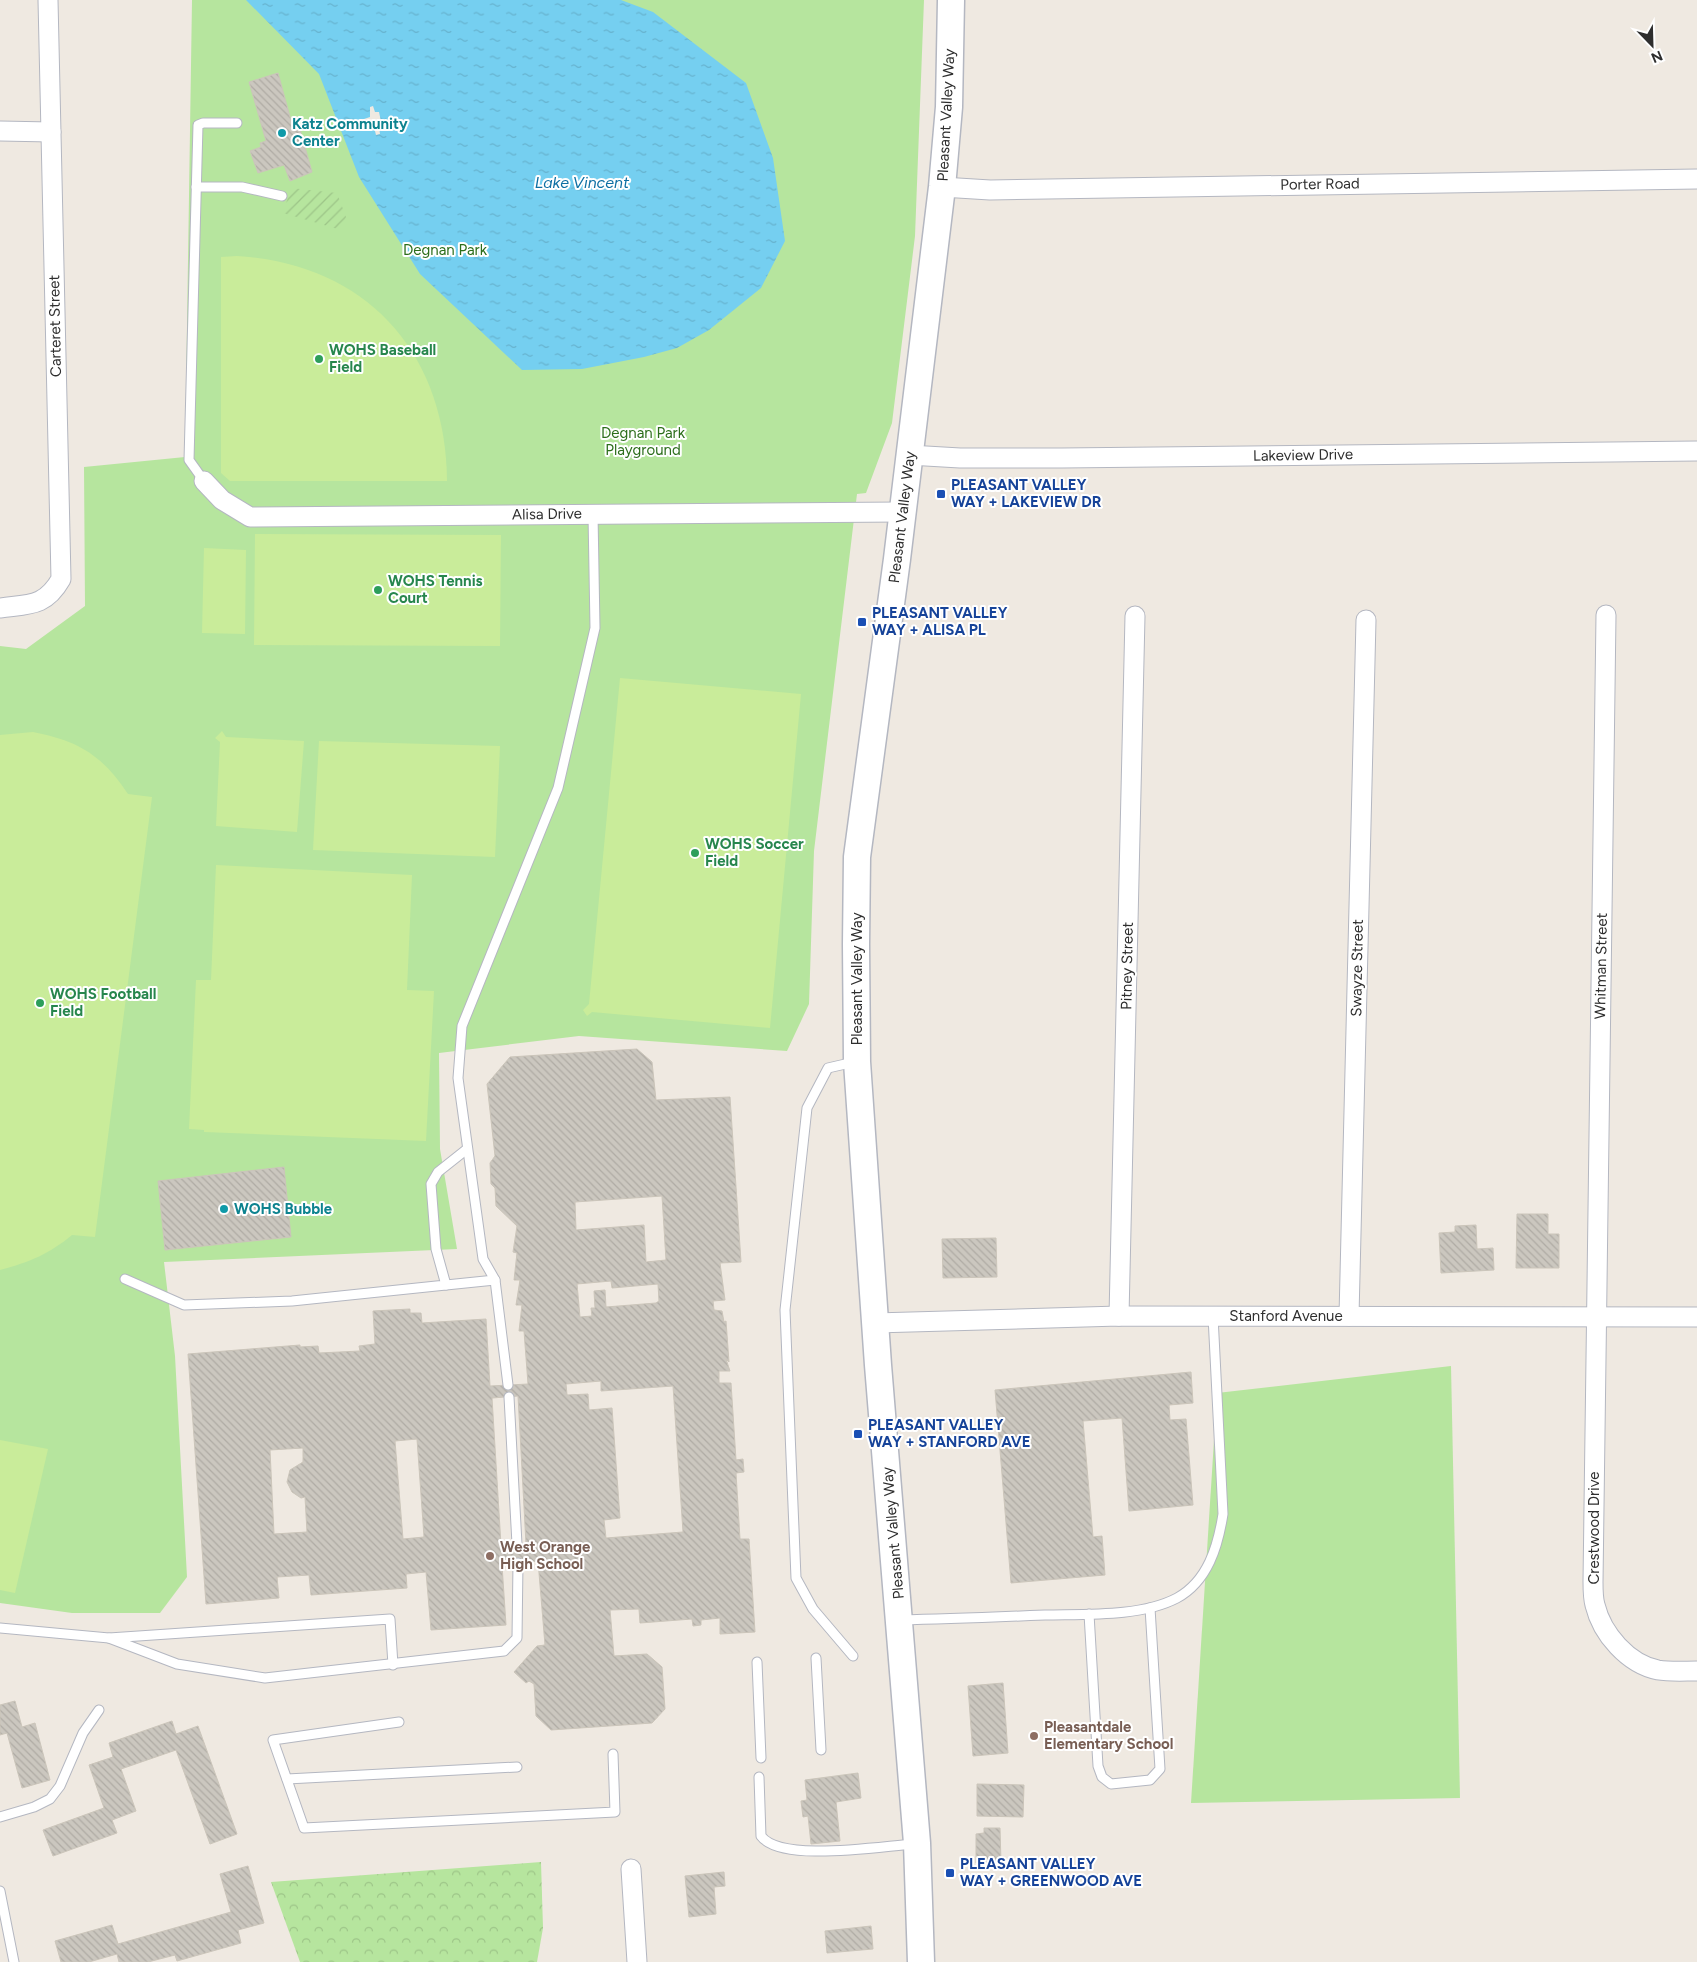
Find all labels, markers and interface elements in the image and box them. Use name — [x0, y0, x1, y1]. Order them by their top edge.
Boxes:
north arrow — [1627, 20, 1677, 70]
text: N — [1649, 47, 1665, 66]
street label: Pleasant Valley Way — [934, 48, 958, 182]
place label: Katz Community Center — [292, 115, 408, 150]
marker: Katz Community Center — [276, 127, 288, 139]
water label: Lake Vincent — [535, 173, 630, 192]
street label: Porter Road — [1280, 174, 1360, 194]
park label: Degnan Park — [403, 241, 488, 259]
street label: Carteret Street — [45, 275, 65, 377]
place label: WOHS Baseball Field — [329, 341, 436, 376]
marker: WOHS Baseball Field — [313, 353, 325, 365]
park label: Degnan Park Playground — [601, 424, 686, 459]
street label: Lakeview Drive — [1253, 445, 1353, 465]
street label: Pleasant Valley Way — [885, 450, 919, 584]
place label: PLEASANT VALLEY WAY + LAKEVIEW DR — [951, 476, 1102, 511]
marker: PLEASANT VALLEY WAY + LAKEVIEW DR — [935, 488, 947, 500]
street label: Alisa Drive — [512, 504, 582, 524]
place label: WOHS Tennis Court — [388, 572, 483, 607]
marker: WOHS Tennis Court — [372, 584, 384, 596]
place label: PLEASANT VALLEY WAY + ALISA PL — [872, 604, 1008, 639]
marker: PLEASANT VALLEY WAY + ALISA PL — [856, 616, 868, 628]
place label: WOHS Soccer Field — [705, 835, 804, 870]
marker: WOHS Soccer Field — [689, 847, 701, 859]
street label: Pleasant Valley Way — [848, 912, 866, 1046]
street label: Whitman Street — [1591, 912, 1611, 1019]
street label: Swayze Street — [1347, 919, 1367, 1017]
street label: Pitney Street — [1117, 922, 1137, 1010]
place label: WOHS Football Field — [50, 985, 156, 1020]
marker: WOHS Football Field — [34, 997, 46, 1009]
place label: WOHS Bubble — [234, 1200, 333, 1218]
marker: WOHS Bubble — [218, 1203, 230, 1215]
street label: Stanford Avenue — [1229, 1307, 1343, 1325]
place label: PLEASANT VALLEY WAY + STANFORD AVE — [868, 1416, 1031, 1451]
marker: PLEASANT VALLEY WAY + STANFORD AVE — [852, 1428, 864, 1440]
street label: Pleasant Valley Way — [878, 1466, 908, 1600]
street label: Crestwood Drive — [1585, 1472, 1603, 1584]
place label: West Orange High School — [500, 1538, 591, 1573]
marker: West Orange High School — [484, 1550, 496, 1562]
place label: Pleasantdale Elementary School — [1044, 1718, 1174, 1753]
marker: Pleasantdale Elementary School — [1028, 1730, 1040, 1742]
place label: PLEASANT VALLEY WAY + GREENWOOD AVE — [960, 1855, 1142, 1890]
marker: PLEASANT VALLEY WAY + GREENWOOD AVE — [944, 1867, 956, 1879]

